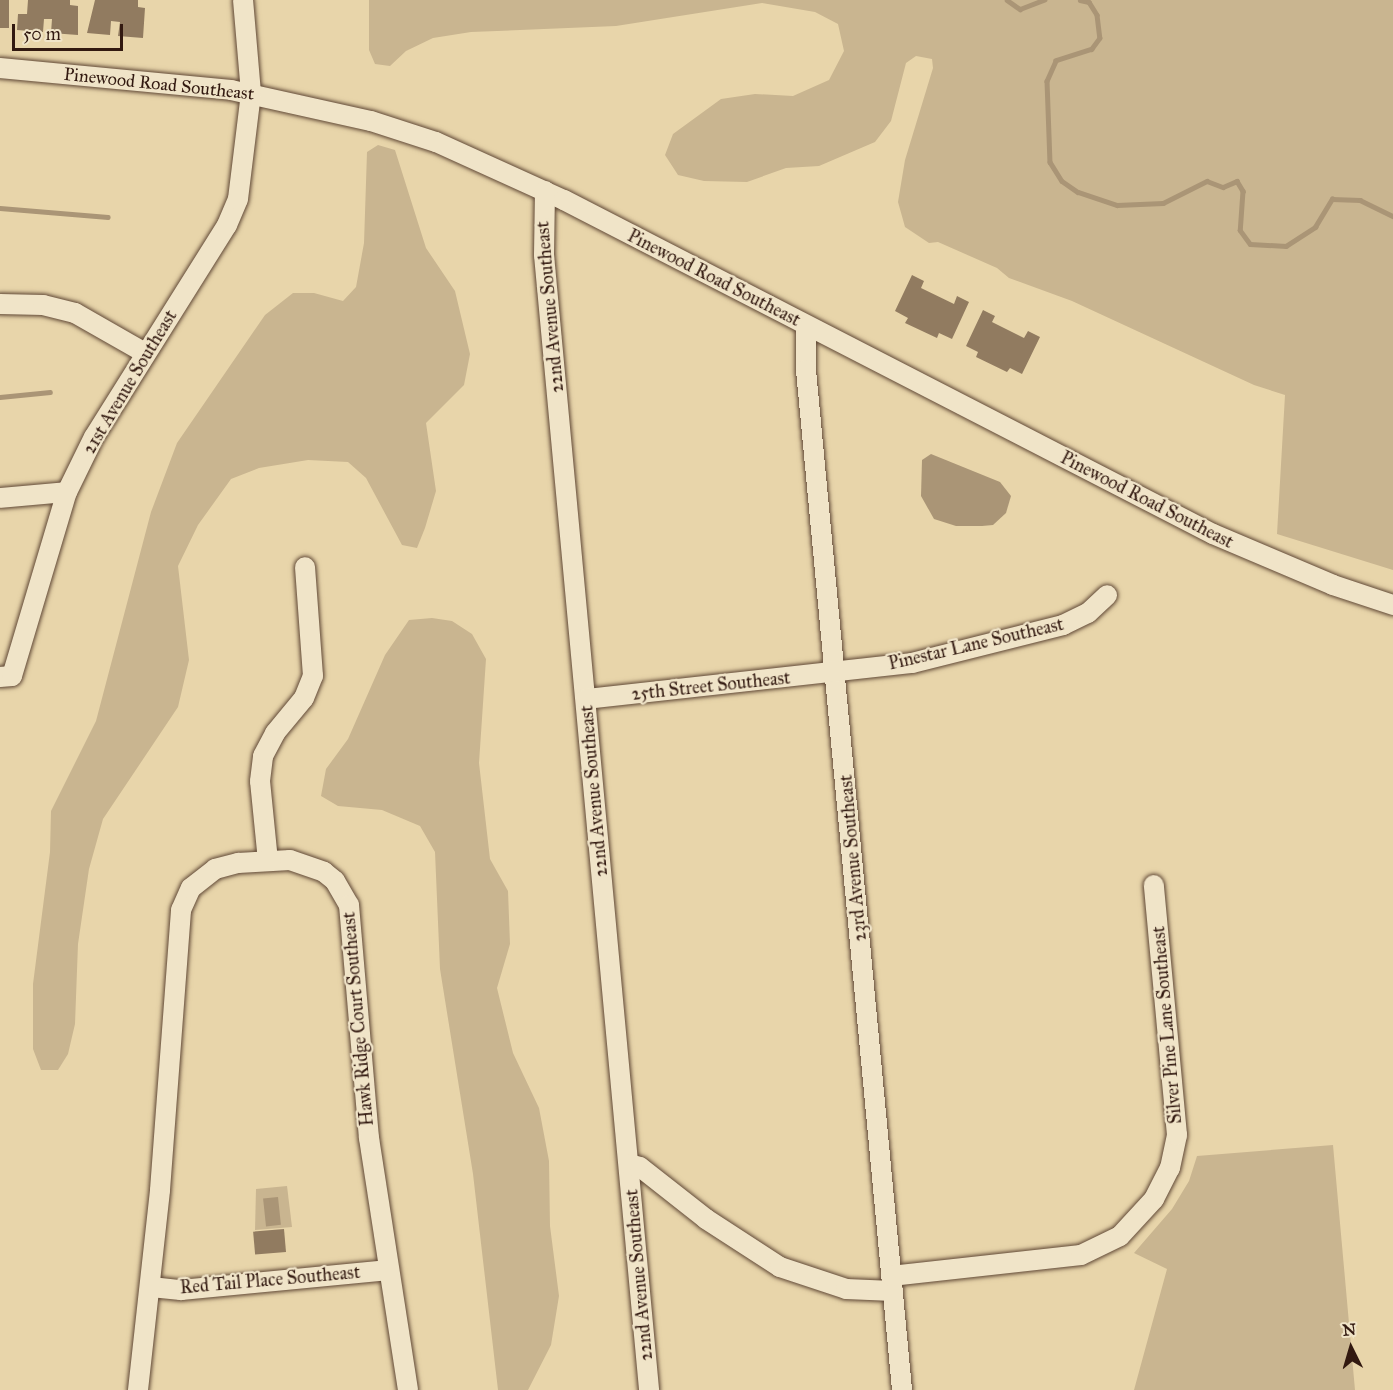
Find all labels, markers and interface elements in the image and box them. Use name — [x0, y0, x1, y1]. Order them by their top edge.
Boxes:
scale bar — [15, 12, 126, 50]
text: 50 m — [23, 23, 61, 45]
street label: Pinewood Road Southeast — [63, 63, 255, 105]
street label: 22nd Avenue Southeast — [532, 220, 568, 394]
street label: Pinewood Road Southeast — [624, 225, 804, 331]
street label: 21st Avenue Southeast — [78, 306, 182, 458]
street label: Pinewood Road Southeast — [1057, 447, 1237, 553]
street label: Pinestar Lane Southeast — [886, 613, 1066, 675]
street label: 25th Street Southeast — [631, 667, 791, 705]
street label: 22nd Avenue Southeast — [576, 704, 612, 878]
street label: 23rd Avenue Southeast — [835, 774, 871, 942]
street label: Hawk Ridge Court Southeast — [338, 911, 378, 1127]
street label: Silver Pine Lane Southeast — [1148, 925, 1186, 1125]
street label: 22nd Avenue Southeast — [621, 1188, 657, 1362]
street label: Red Tail Place Southeast — [179, 1261, 361, 1299]
north arrow — [1321, 1318, 1381, 1378]
text: N — [1342, 1320, 1357, 1340]

